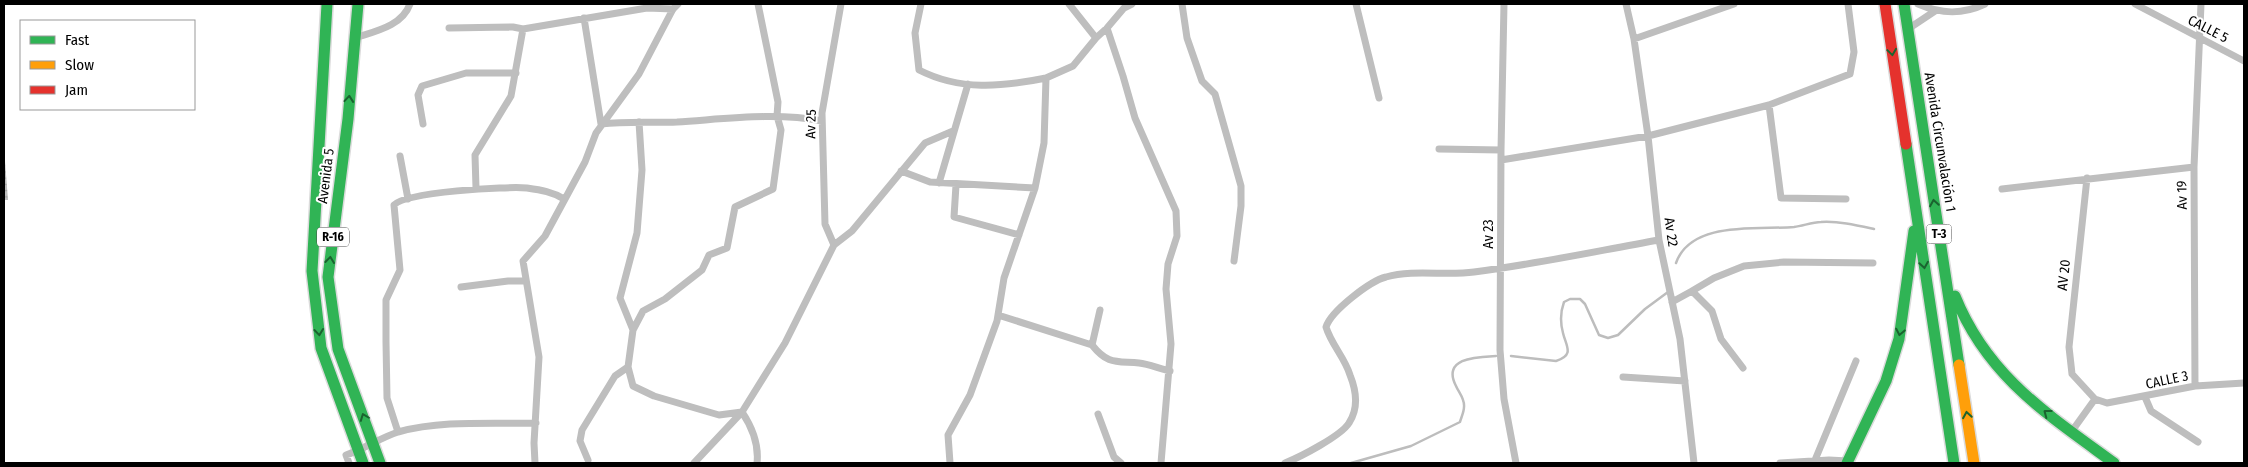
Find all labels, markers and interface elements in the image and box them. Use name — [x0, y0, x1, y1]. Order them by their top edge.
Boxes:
street label: CALLE 5 — [2185, 12, 2231, 46]
legend — [20, 20, 195, 110]
text: Fast — [65, 31, 89, 49]
one-way arrow — [1886, 48, 1897, 56]
text: Slow — [65, 56, 94, 74]
street label: Avenida Circunvalación 1 — [1921, 71, 1959, 213]
text: Jam — [65, 81, 88, 99]
one-way arrow — [344, 95, 355, 103]
street label: Av 25 — [802, 109, 820, 139]
street label: Avenida 5 — [314, 147, 338, 205]
street label: Av 19 — [2173, 180, 2191, 210]
one-way arrow — [1929, 198, 1940, 206]
street label: Av 22 — [1661, 216, 1681, 248]
street label: Av 23 — [1480, 219, 1497, 249]
road number: T-3 — [1926, 224, 1952, 243]
road number: R-16 — [317, 228, 349, 246]
one-way arrow — [324, 256, 335, 264]
street label: AV 20 — [2054, 259, 2074, 291]
one-way arrow — [1918, 260, 1928, 269]
one-way arrow — [1896, 327, 1906, 336]
one-way arrow — [313, 328, 324, 336]
street label: CALLE 3 — [2144, 367, 2190, 393]
one-way arrow — [2044, 410, 2053, 418]
one-way arrow — [1962, 411, 1972, 419]
one-way arrow — [360, 414, 370, 422]

